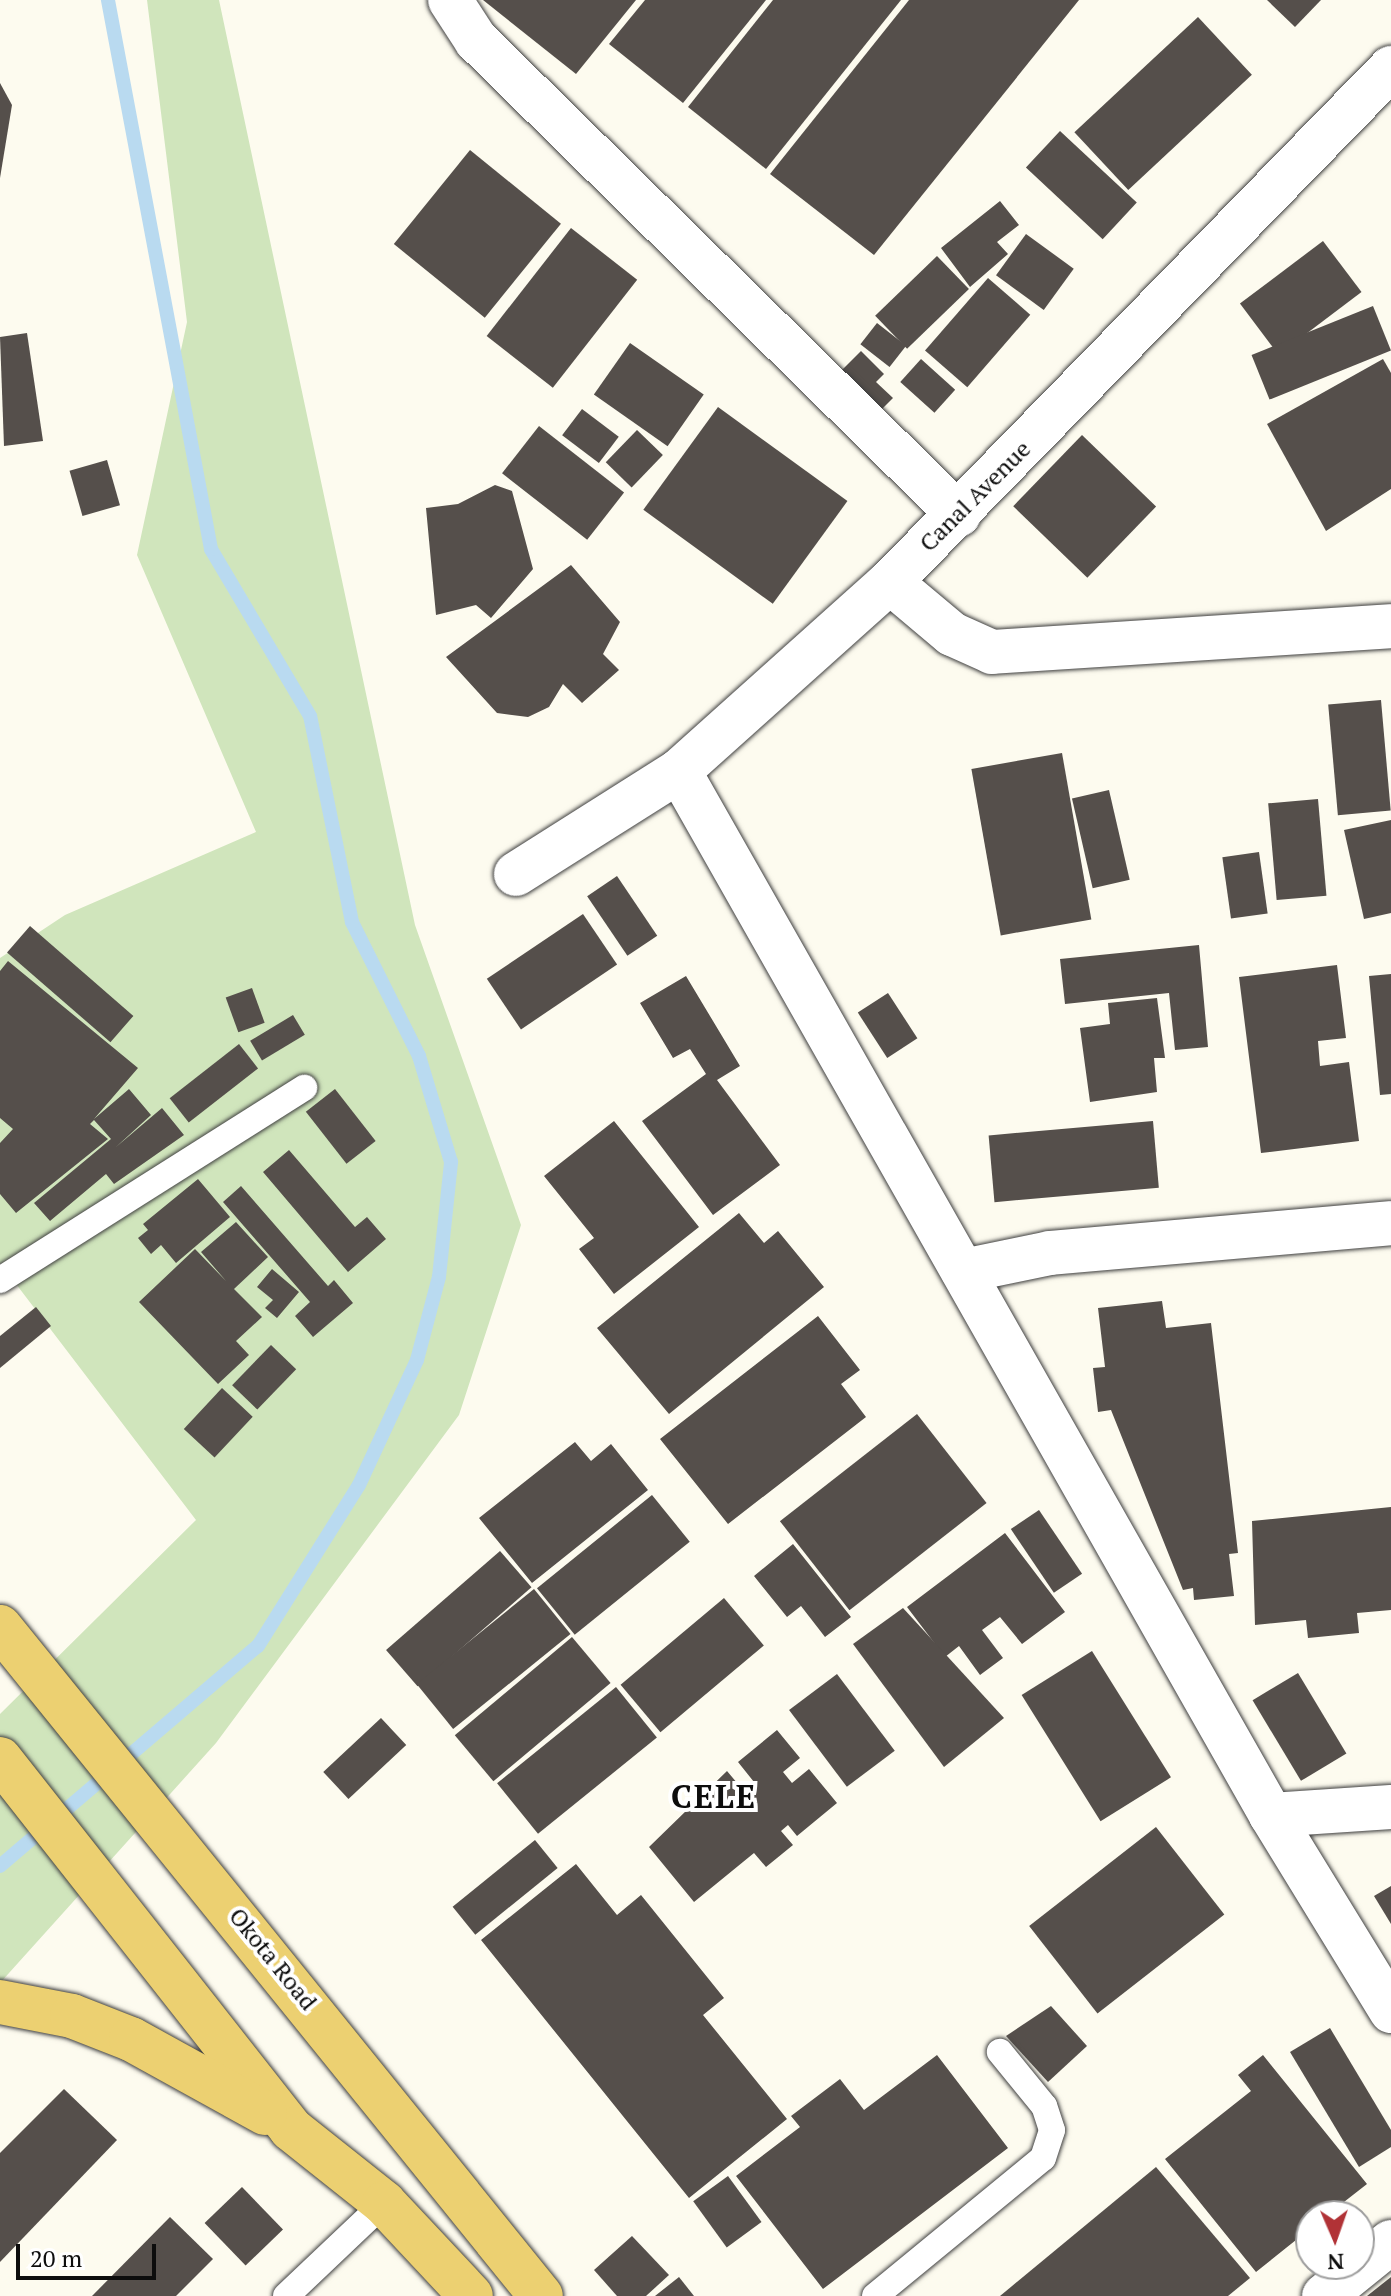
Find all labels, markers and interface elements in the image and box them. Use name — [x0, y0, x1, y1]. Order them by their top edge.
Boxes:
street label: Canal Avenue — [913, 434, 1037, 558]
district label: CELE — [671, 1777, 757, 1815]
street label: Okota Road — [223, 1902, 323, 2016]
north arrow — [1295, 2200, 1375, 2280]
scale bar — [20, 2228, 160, 2278]
text: 20 m — [30, 2242, 82, 2274]
text: N — [1327, 2248, 1345, 2277]

